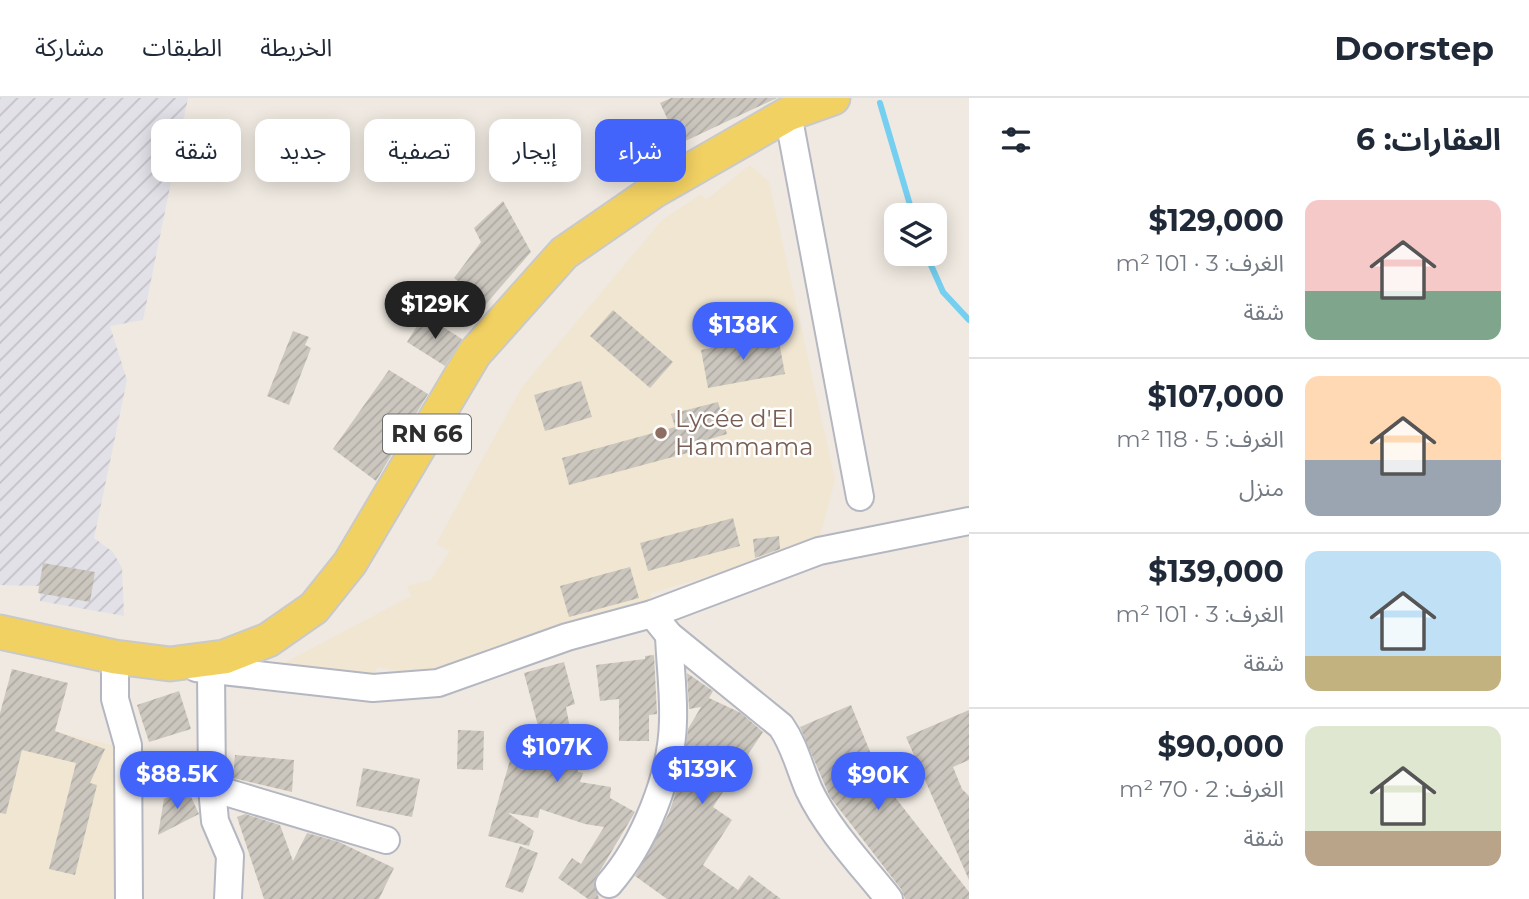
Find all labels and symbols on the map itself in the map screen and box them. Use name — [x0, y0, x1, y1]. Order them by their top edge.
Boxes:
pin: $129K — [386, 282, 484, 341]
pin: $138K — [694, 302, 792, 362]
place label: Lycée d'El Hammama — [675, 404, 813, 461]
road number: RN 66 — [383, 414, 471, 454]
marker: Lycée d'El Hammama — [653, 425, 669, 441]
pin: $107K — [508, 724, 606, 784]
pin: $139K — [653, 746, 751, 806]
pin: $88.5K — [120, 752, 234, 811]
pin: $90K — [837, 752, 919, 812]

